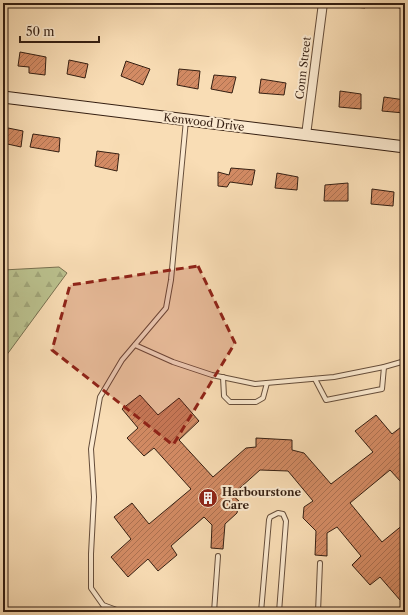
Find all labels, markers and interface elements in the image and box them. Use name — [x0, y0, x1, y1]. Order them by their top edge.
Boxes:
scale bar — [20, 18, 99, 44]
text: 50 m — [26, 24, 55, 39]
street label: Conn Street — [292, 36, 314, 100]
street label: Kenwood Drive — [163, 110, 245, 134]
place label: Harbourstone Care — [222, 485, 302, 512]
building icon: Harbourstone Care — [197, 487, 219, 509]

